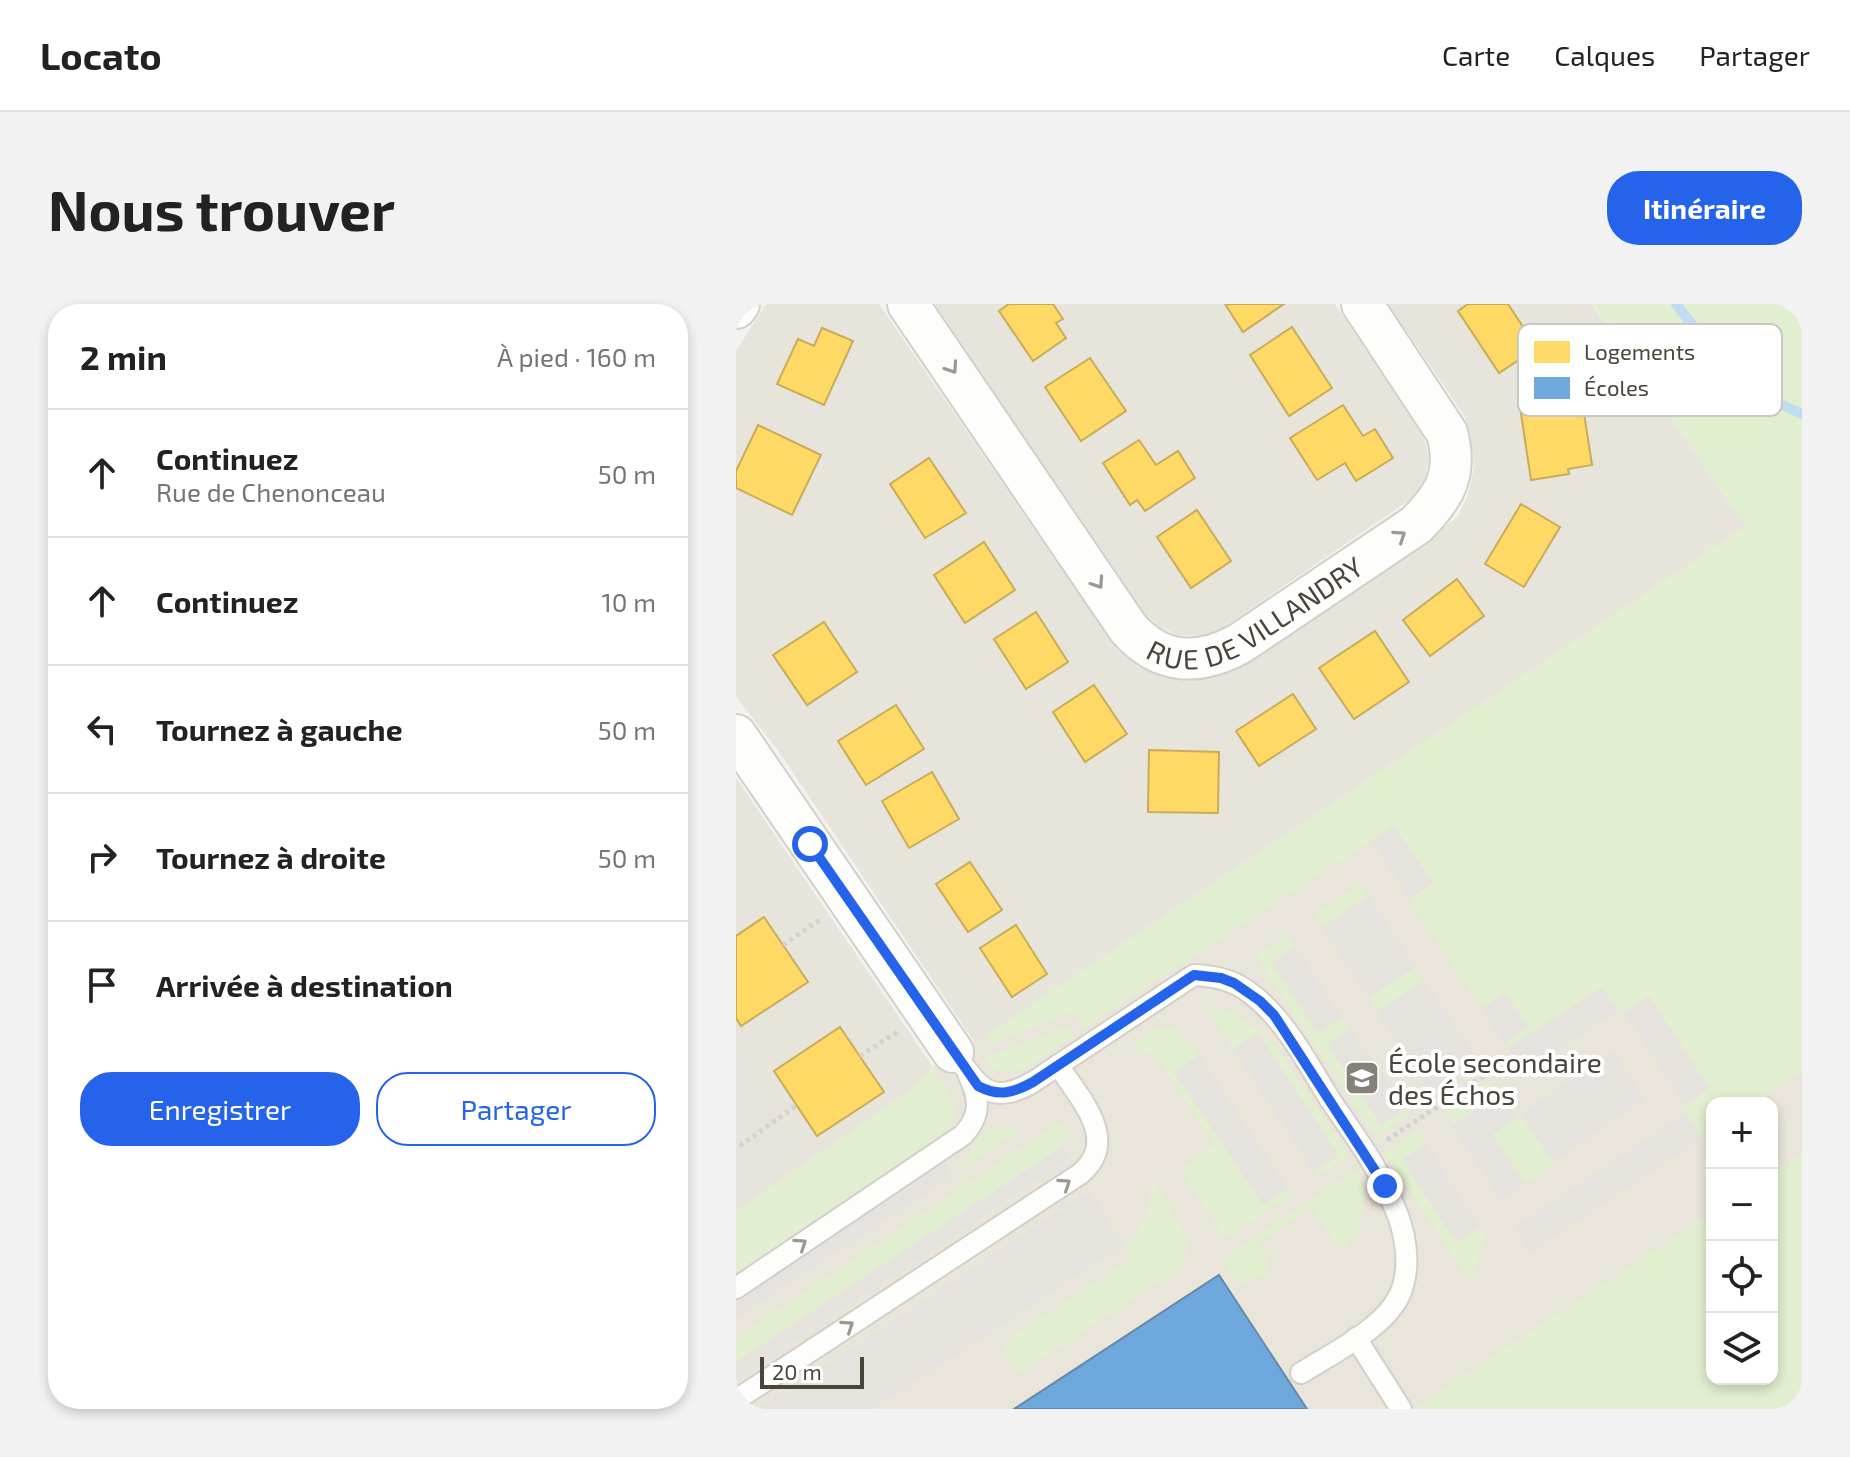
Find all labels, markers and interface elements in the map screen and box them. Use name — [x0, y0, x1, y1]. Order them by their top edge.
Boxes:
text: Locato — [40, 32, 162, 78]
text: Carte — [1442, 38, 1510, 72]
text: Calques — [1554, 38, 1655, 72]
text: Partager — [1699, 38, 1810, 72]
button: Itinéraire — [1607, 171, 1802, 245]
text: Nous trouver — [48, 175, 395, 242]
legend — [1518, 324, 1782, 416]
text: 2 min — [80, 336, 167, 377]
text: Logements — [1584, 338, 1695, 364]
text: À pied · 160 m — [497, 341, 656, 372]
one-way arrow — [942, 360, 957, 374]
text: Écoles — [1584, 374, 1649, 400]
text: Continuez — [156, 440, 298, 476]
icon: ahead — [80, 451, 124, 495]
text: 50 m — [598, 458, 656, 489]
text: Rue de Chenonceau — [156, 476, 386, 507]
one-way arrow — [1391, 530, 1406, 545]
street label: RUE DE VILLANDRY — [1141, 549, 1369, 676]
one-way arrow — [1088, 575, 1103, 589]
icon: ahead — [80, 579, 124, 623]
text: Continuez — [156, 583, 298, 619]
text: 10 m — [601, 586, 656, 617]
icon: left — [80, 707, 124, 751]
text: Tournez à gauche — [156, 711, 403, 747]
text: 50 m — [598, 714, 656, 745]
route start — [792, 826, 828, 862]
icon: right — [80, 835, 124, 879]
text: Tournez à droite — [156, 839, 386, 875]
text: 50 m — [598, 842, 656, 873]
icon: arrive — [80, 963, 124, 1007]
text: Arrivée à destination — [156, 967, 453, 1003]
place label: École secondaire des Échos — [1388, 1045, 1602, 1111]
school or university icon: École secondaire des Échos — [1343, 1059, 1381, 1097]
button: Enregistrer — [80, 1072, 360, 1146]
button: Partager — [376, 1072, 656, 1146]
map controls — [1706, 1097, 1778, 1385]
button: + — [1706, 1097, 1778, 1169]
route end — [1367, 1168, 1403, 1204]
button: − — [1706, 1169, 1778, 1241]
one-way arrow — [1057, 1178, 1071, 1193]
one-way arrow — [792, 1239, 807, 1254]
button: locate — [1706, 1241, 1778, 1313]
button: layers — [1706, 1313, 1778, 1385]
one-way arrow — [839, 1321, 853, 1336]
scale bar — [760, 1353, 864, 1389]
text: 20 m — [772, 1358, 822, 1384]

